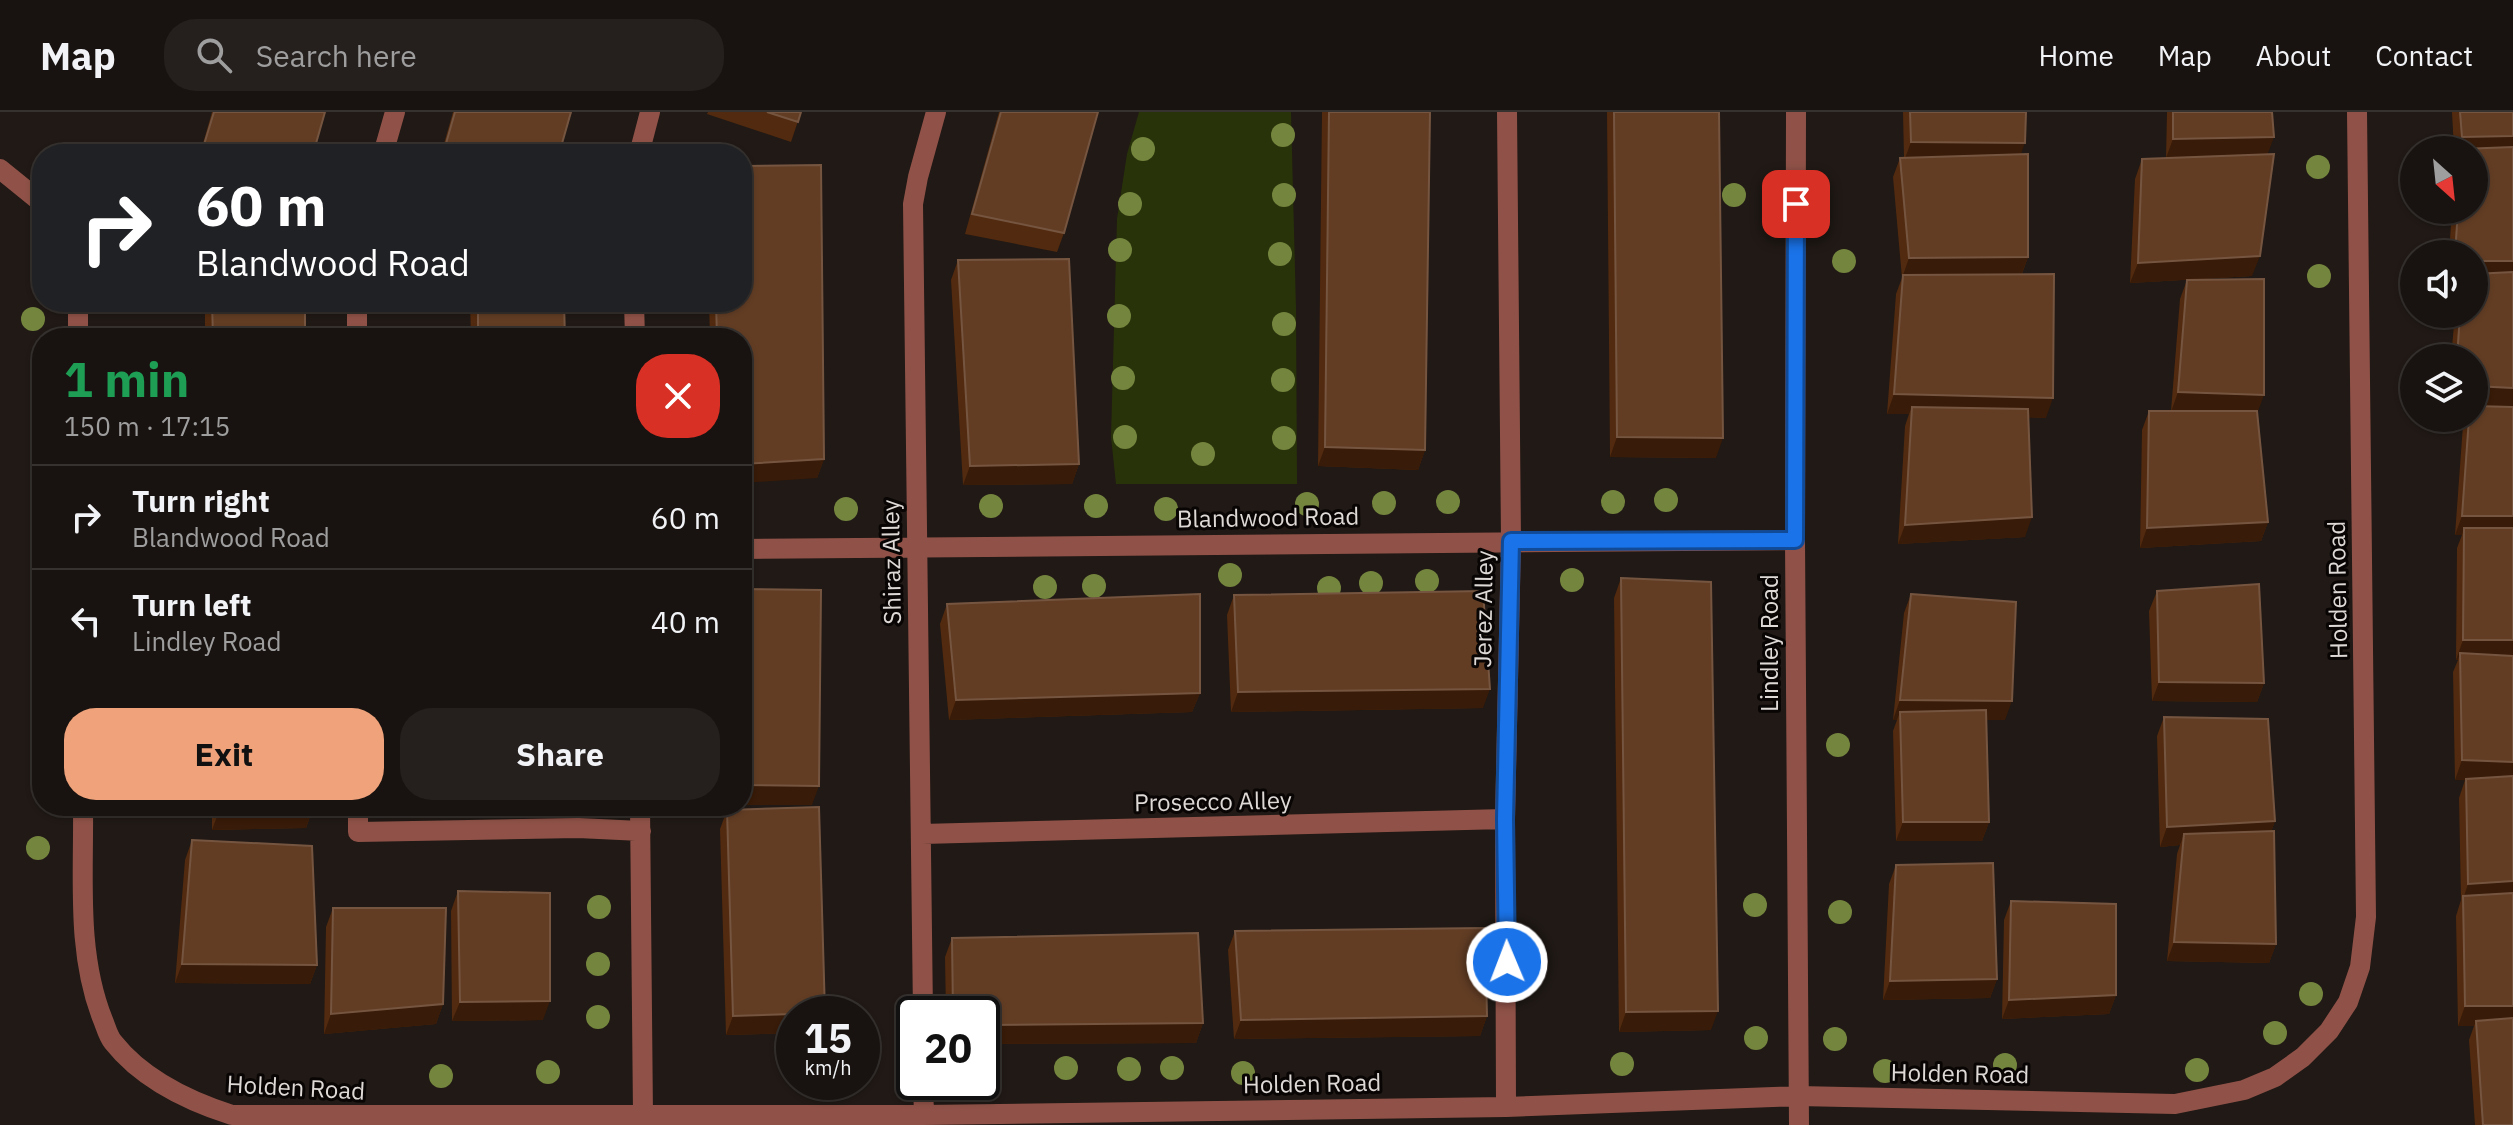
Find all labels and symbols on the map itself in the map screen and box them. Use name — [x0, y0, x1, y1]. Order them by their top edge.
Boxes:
north arrow — [2400, 136, 2488, 224]
pin — [1762, 170, 1830, 238]
street label: Shiraz Alley — [874, 499, 908, 625]
street label: Blandwood Road — [1176, 499, 1360, 535]
street label: Holden Road — [2320, 520, 2354, 660]
street label: Jerez Alley — [1466, 550, 1500, 668]
street label: Lindley Road — [1753, 574, 1785, 712]
street label: Prosecco Alley — [1134, 784, 1292, 818]
position arrow — [1465, 920, 1549, 1004]
speed limit sign: 20 — [896, 996, 1000, 1100]
street label: Holden Road — [1890, 1056, 2030, 1090]
street label: Holden Road — [1242, 1066, 1382, 1100]
street label: Holden Road — [226, 1067, 366, 1107]

